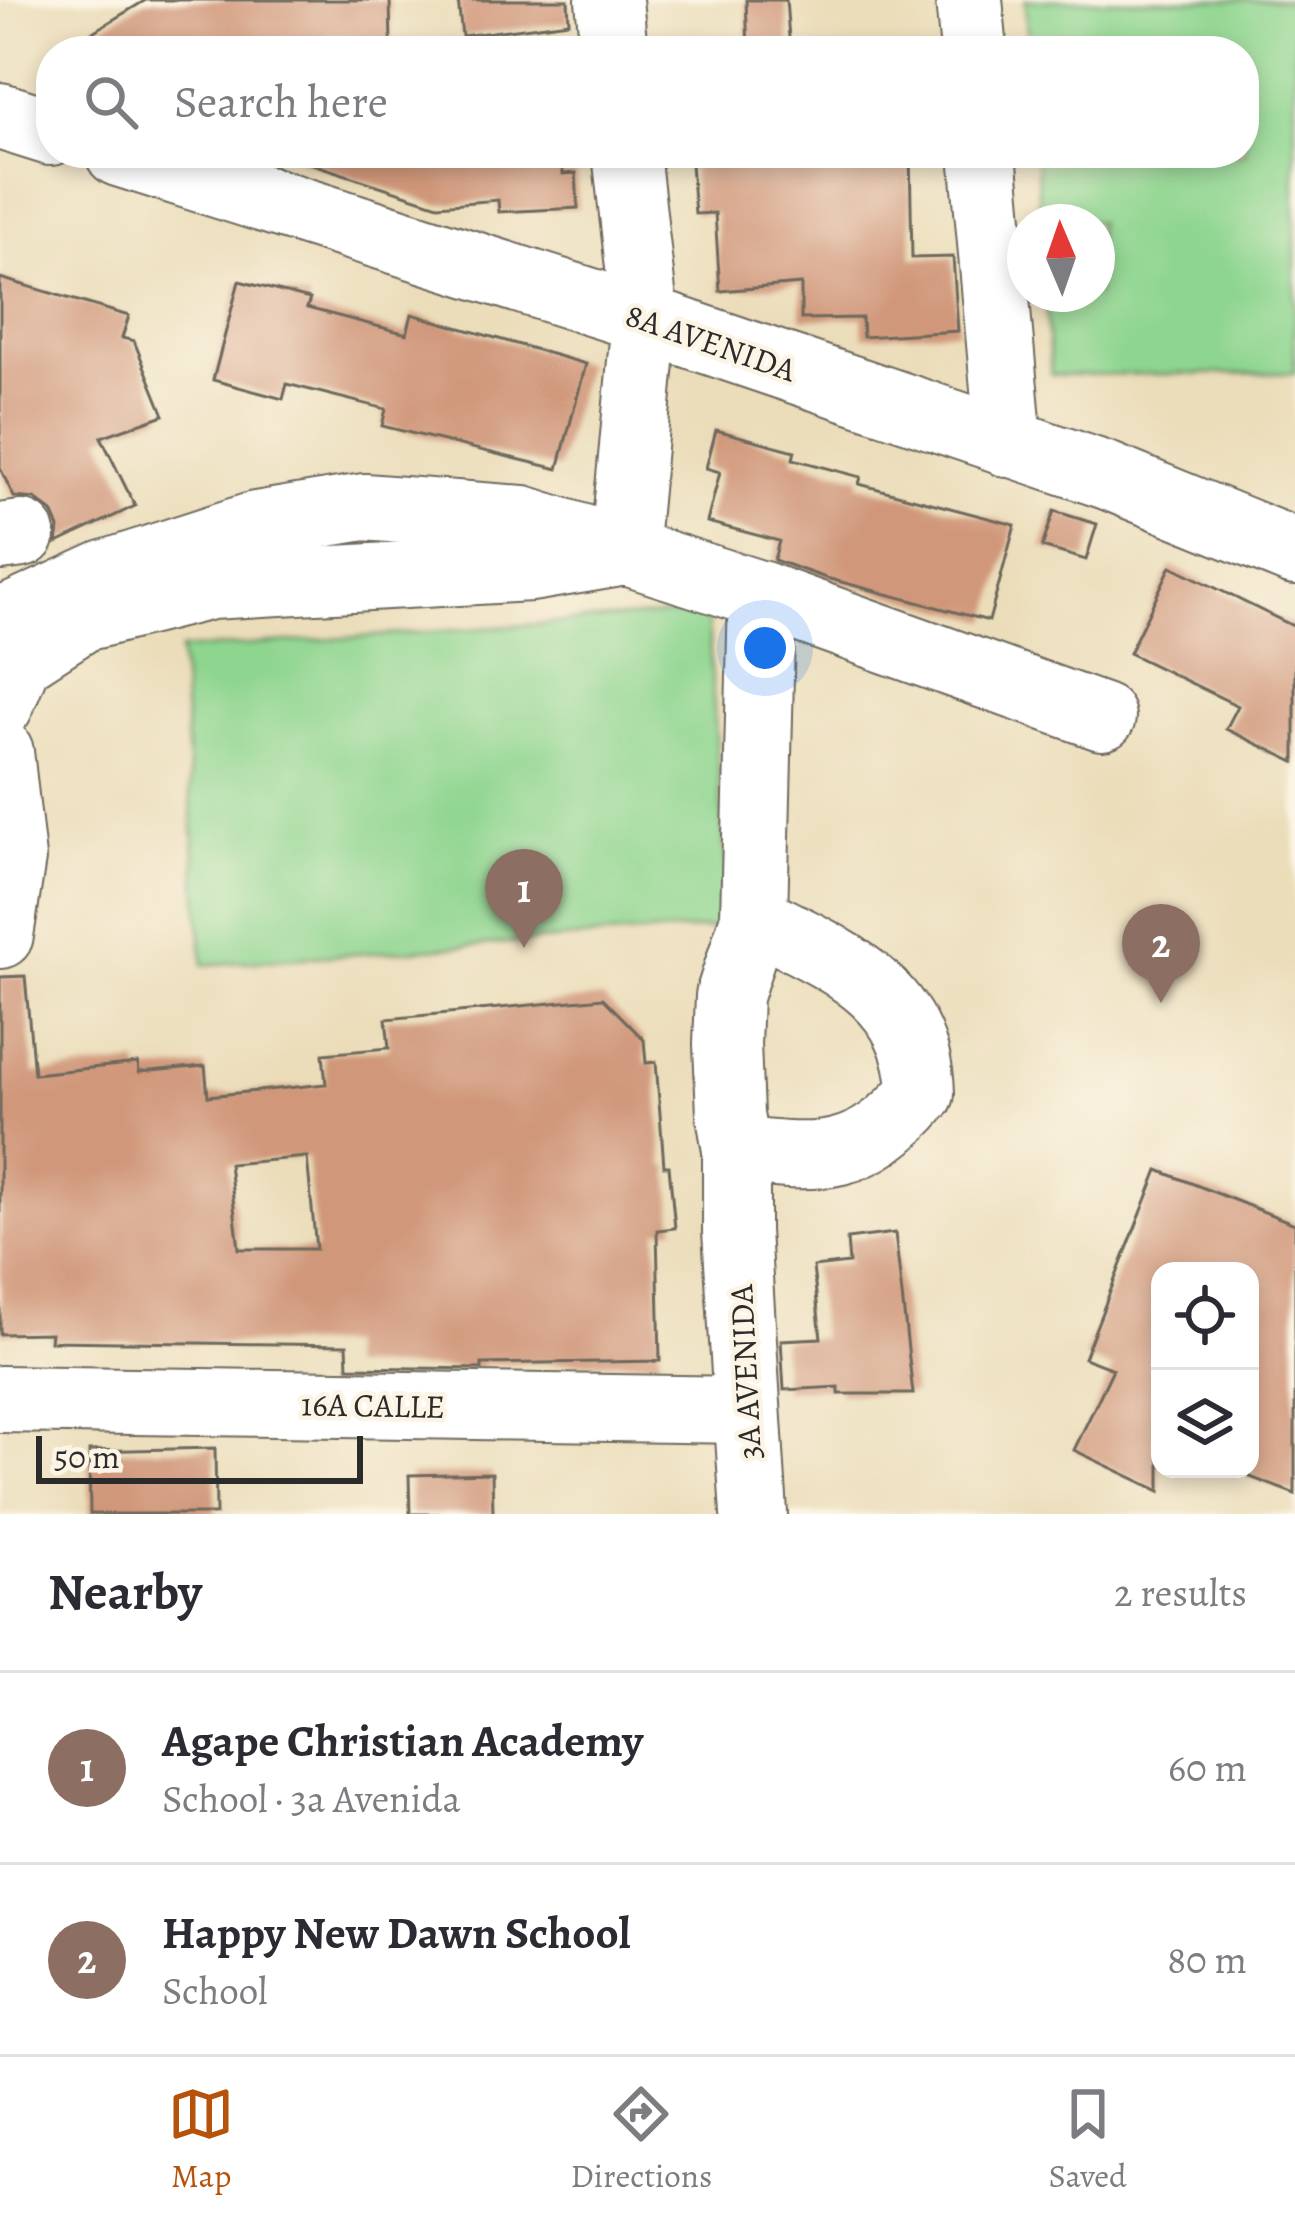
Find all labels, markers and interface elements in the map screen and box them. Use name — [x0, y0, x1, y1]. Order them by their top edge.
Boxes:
search box — [36, 36, 1259, 168]
icon: search — [78, 69, 144, 135]
text: Search here — [174, 71, 388, 133]
north arrow — [1007, 204, 1115, 312]
street label: 8A AVENIDA — [620, 292, 803, 392]
your location — [735, 618, 795, 678]
pin: 1 — [485, 849, 563, 948]
pin: 2 — [1122, 904, 1200, 1003]
map controls — [1151, 1262, 1259, 1478]
button: locate — [1151, 1262, 1259, 1370]
street label: 3A AVENIDA — [718, 1283, 772, 1460]
button: layers — [1151, 1370, 1259, 1478]
street label: 16A CALLE — [301, 1381, 445, 1429]
scale bar — [36, 1430, 363, 1483]
text: 50 m — [54, 1434, 120, 1479]
text: Nearby — [48, 1557, 202, 1627]
text: 2 results — [1114, 1566, 1247, 1619]
text: Agape Christian Academy — [162, 1710, 643, 1772]
text: 1 — [80, 1741, 94, 1794]
text: 60 m — [1168, 1741, 1247, 1794]
text: School · 3a Avenida — [162, 1772, 461, 1825]
text: Happy New Dawn School — [162, 1902, 631, 1964]
text: 2 — [78, 1933, 96, 1986]
text: 80 m — [1167, 1933, 1247, 1986]
text: School — [162, 1964, 268, 2017]
tab: Map — [168, 2081, 234, 2198]
tab: Directions — [571, 2081, 712, 2198]
tab: Saved — [1049, 2081, 1127, 2198]

